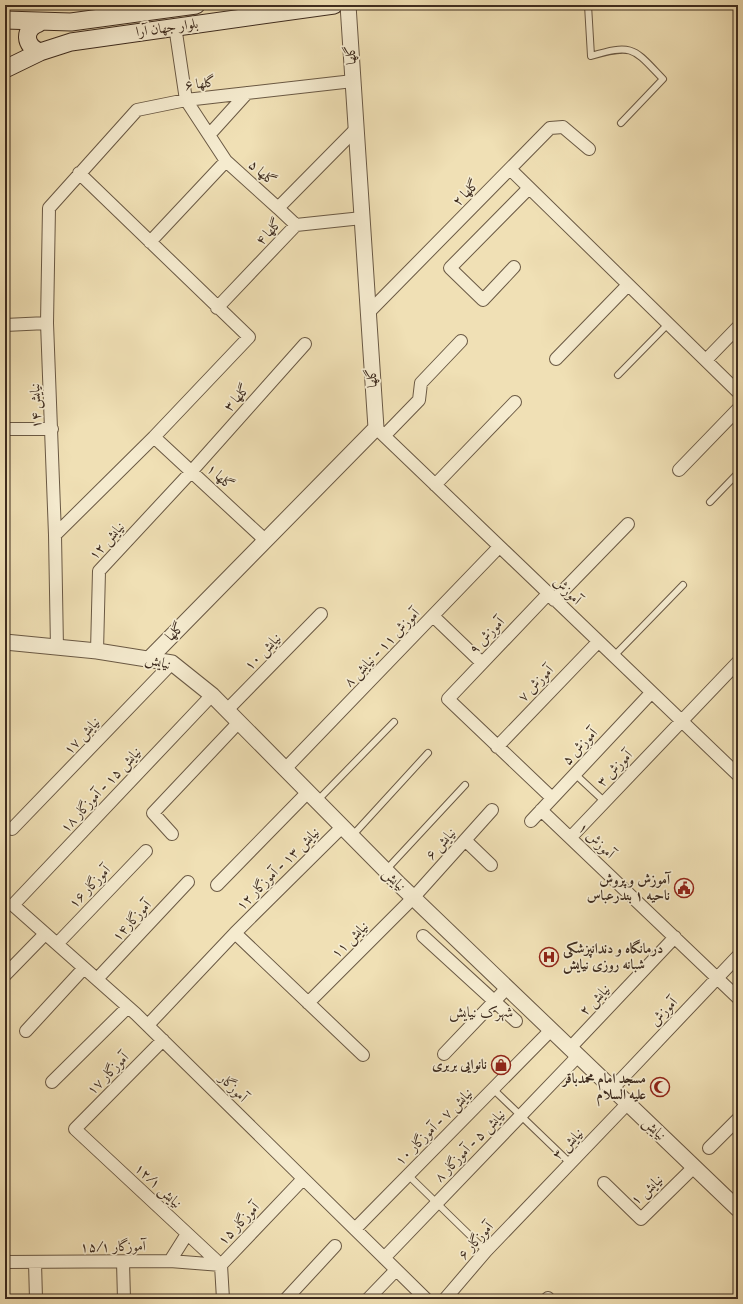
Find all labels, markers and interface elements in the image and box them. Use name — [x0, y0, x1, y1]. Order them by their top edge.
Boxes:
street label: بلوار جهان آرا — [135, 15, 200, 41]
street label: گلها — [341, 45, 361, 65]
street label: گلها ۶ — [184, 73, 216, 95]
street label: گلها ۵ — [245, 156, 279, 190]
street label: گلها ۲ — [449, 176, 483, 210]
street label: گلها ۴ — [252, 215, 286, 249]
street label: گلها — [362, 368, 382, 388]
street label: گلها ۳ — [220, 381, 254, 415]
street label: نیایش ۱۴ — [26, 383, 46, 429]
street label: گلها ۱ — [203, 460, 237, 494]
street label: نیایش ۱۲ — [85, 518, 129, 564]
street label: آموزش — [549, 573, 586, 610]
street label: آموزش ۱۱ - نیایش ۸ — [340, 604, 425, 691]
street label: آموزش ۹ — [465, 612, 510, 658]
street label: گلها — [162, 619, 188, 645]
street label: نیایش ۱۰ — [241, 629, 285, 675]
street label: نیایش — [143, 650, 173, 674]
street label: آموزش ۷ — [514, 660, 559, 706]
street label: نیایش ۱۷ — [60, 713, 104, 759]
street label: آموزش ۵ — [558, 723, 603, 769]
street label: نیایش ۱۵ - آموزگار ۱۸ — [57, 743, 145, 837]
street label: آموزش ۳ — [593, 745, 638, 791]
street label: آموزش ۱ — [574, 819, 620, 864]
street label: نیایش ۱۳ - آموزگار ۱۲ — [232, 823, 324, 915]
street label: نیایش ۶ — [422, 824, 460, 864]
street label: آموزگار ۱۶ — [65, 860, 116, 912]
street label: نیایش — [378, 864, 410, 896]
place label: آموزش و پروش ناحیه ۱ بندرعباس — [587, 871, 672, 905]
public building icon: آموزش و پروش ناحیه ۱ بندرعباس — [673, 877, 695, 899]
street label: آموزگار۱۴ — [108, 895, 157, 945]
street label: نیایش ۱۱ — [328, 917, 373, 962]
place label: درمانگاه و دندانپزشکی شبانه روزی نیایش — [563, 939, 663, 974]
hospital icon: درمانگاه و دندانپزشکی شبانه روزی نیایش — [538, 946, 560, 968]
street label: نیایش ۲ — [576, 980, 614, 1020]
street label: آموزش — [646, 992, 683, 1030]
district label: شهرک نیایش — [449, 1003, 513, 1022]
street label: آموزگار ۱۷ — [83, 1048, 134, 1099]
shop icon: نانوایی بربری — [490, 1054, 512, 1076]
place label: نانوایی بربری — [432, 1056, 487, 1074]
street label: آموزگار — [213, 1068, 253, 1108]
place label: مسجد امام محمدباقر علیه السلام — [561, 1070, 647, 1107]
mosque icon: مسجد امام محمدباقر علیه السلام — [649, 1076, 671, 1098]
street label: نیایش ۷ - آموزگار ۱۰ — [391, 1084, 477, 1170]
street label: نیایش ۵ - آموزگار ۸ — [431, 1106, 509, 1186]
street label: نیایش — [638, 1114, 670, 1145]
street label: نیایش ۳ — [549, 1124, 587, 1164]
street label: نیایش ۱۲/۱ — [131, 1160, 186, 1213]
street label: نیایش ۱ — [627, 1171, 667, 1209]
street label: آموزگار ۱۵ — [214, 1197, 265, 1249]
street label: آموزگار ۶ — [454, 1217, 499, 1264]
street label: آموزگار ۱۵/۱ — [80, 1237, 148, 1257]

